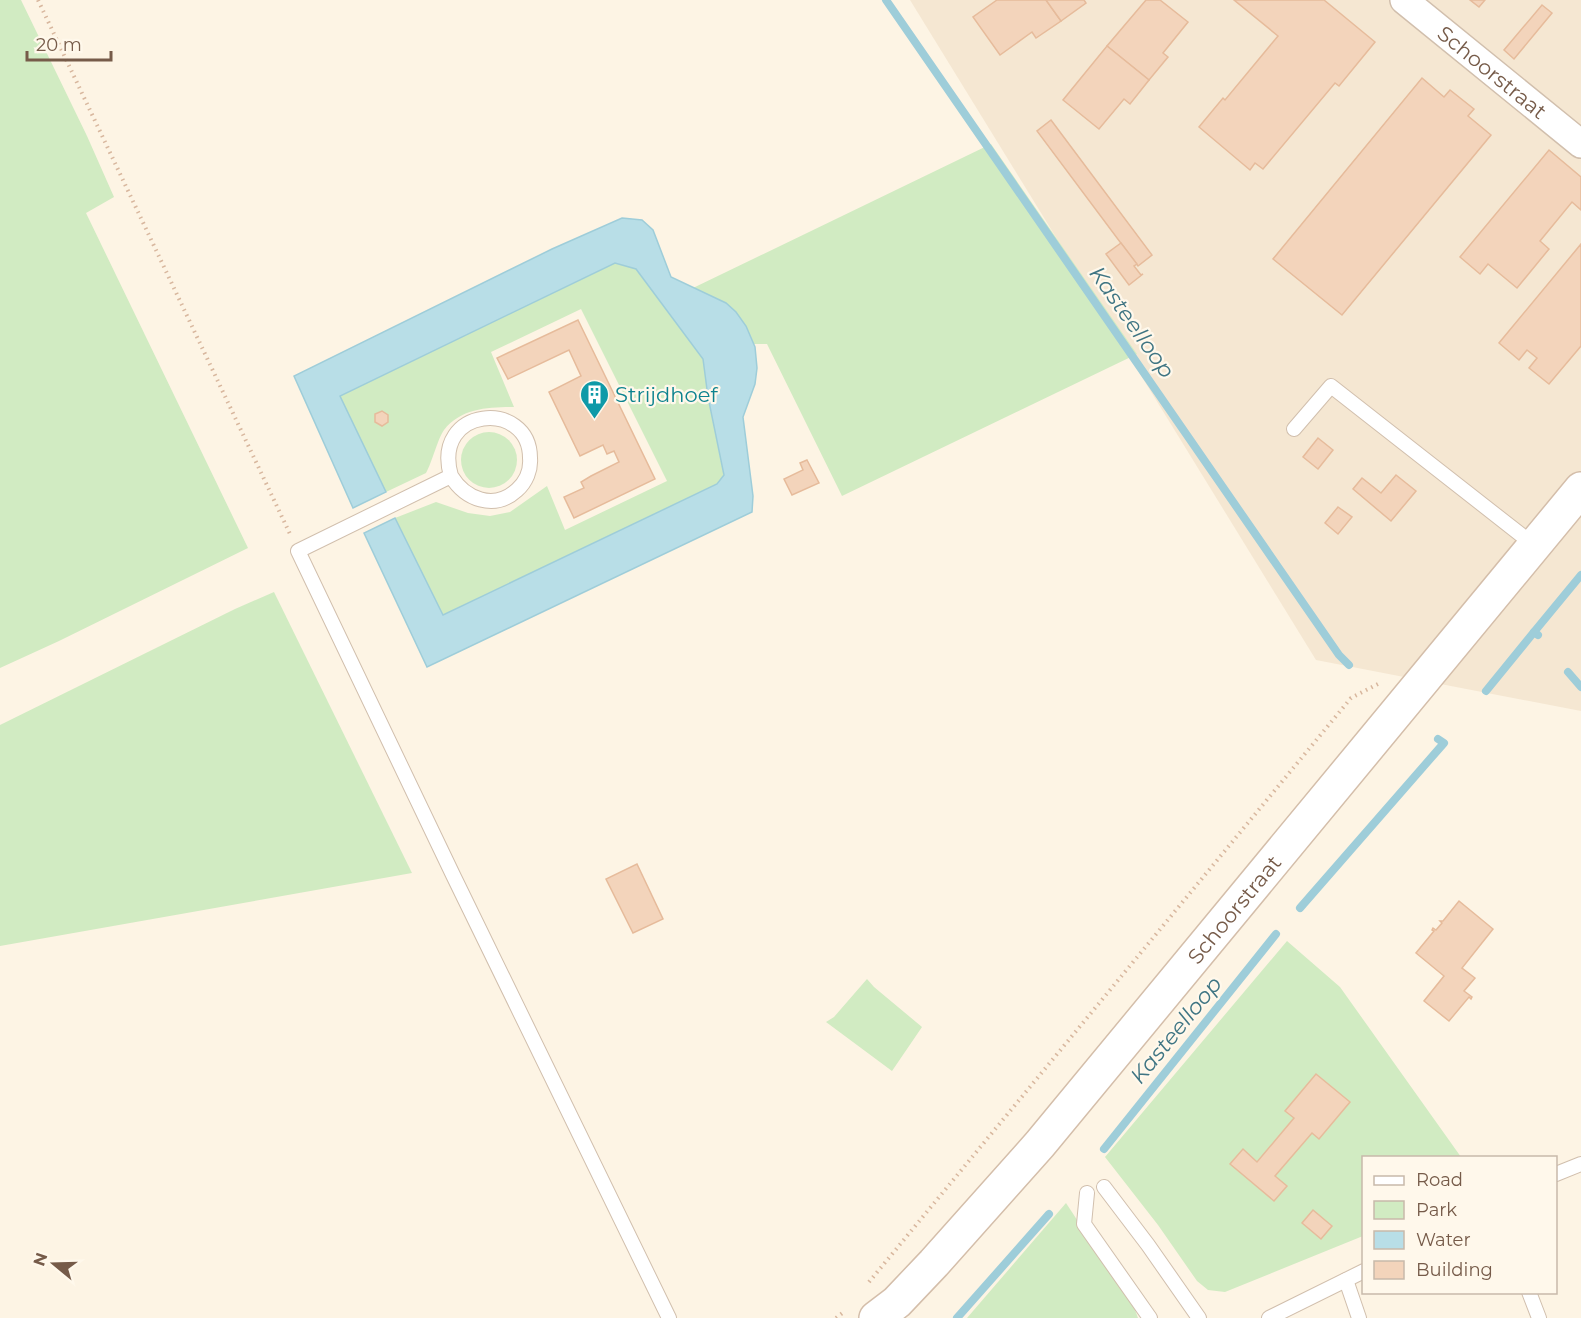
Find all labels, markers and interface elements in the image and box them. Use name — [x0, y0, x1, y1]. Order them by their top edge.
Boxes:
street label: Schoorstraat — [1433, 20, 1552, 124]
scale bar — [27, 24, 111, 62]
text: 20 m — [36, 34, 82, 56]
water label: Kasteelloop — [1084, 261, 1180, 383]
building icon: Strijdhoef — [578, 378, 610, 420]
place label: Strijdhoef — [615, 382, 718, 407]
street label: Schoorstraat — [1182, 850, 1286, 969]
water label: Kasteelloop — [1125, 971, 1228, 1089]
legend — [1362, 1156, 1557, 1294]
text: Road — [1416, 1169, 1463, 1191]
text: Park — [1416, 1199, 1457, 1221]
text: Water — [1416, 1229, 1471, 1251]
north arrow — [24, 1234, 84, 1294]
text: N — [29, 1250, 51, 1268]
text: Building — [1416, 1259, 1493, 1281]

